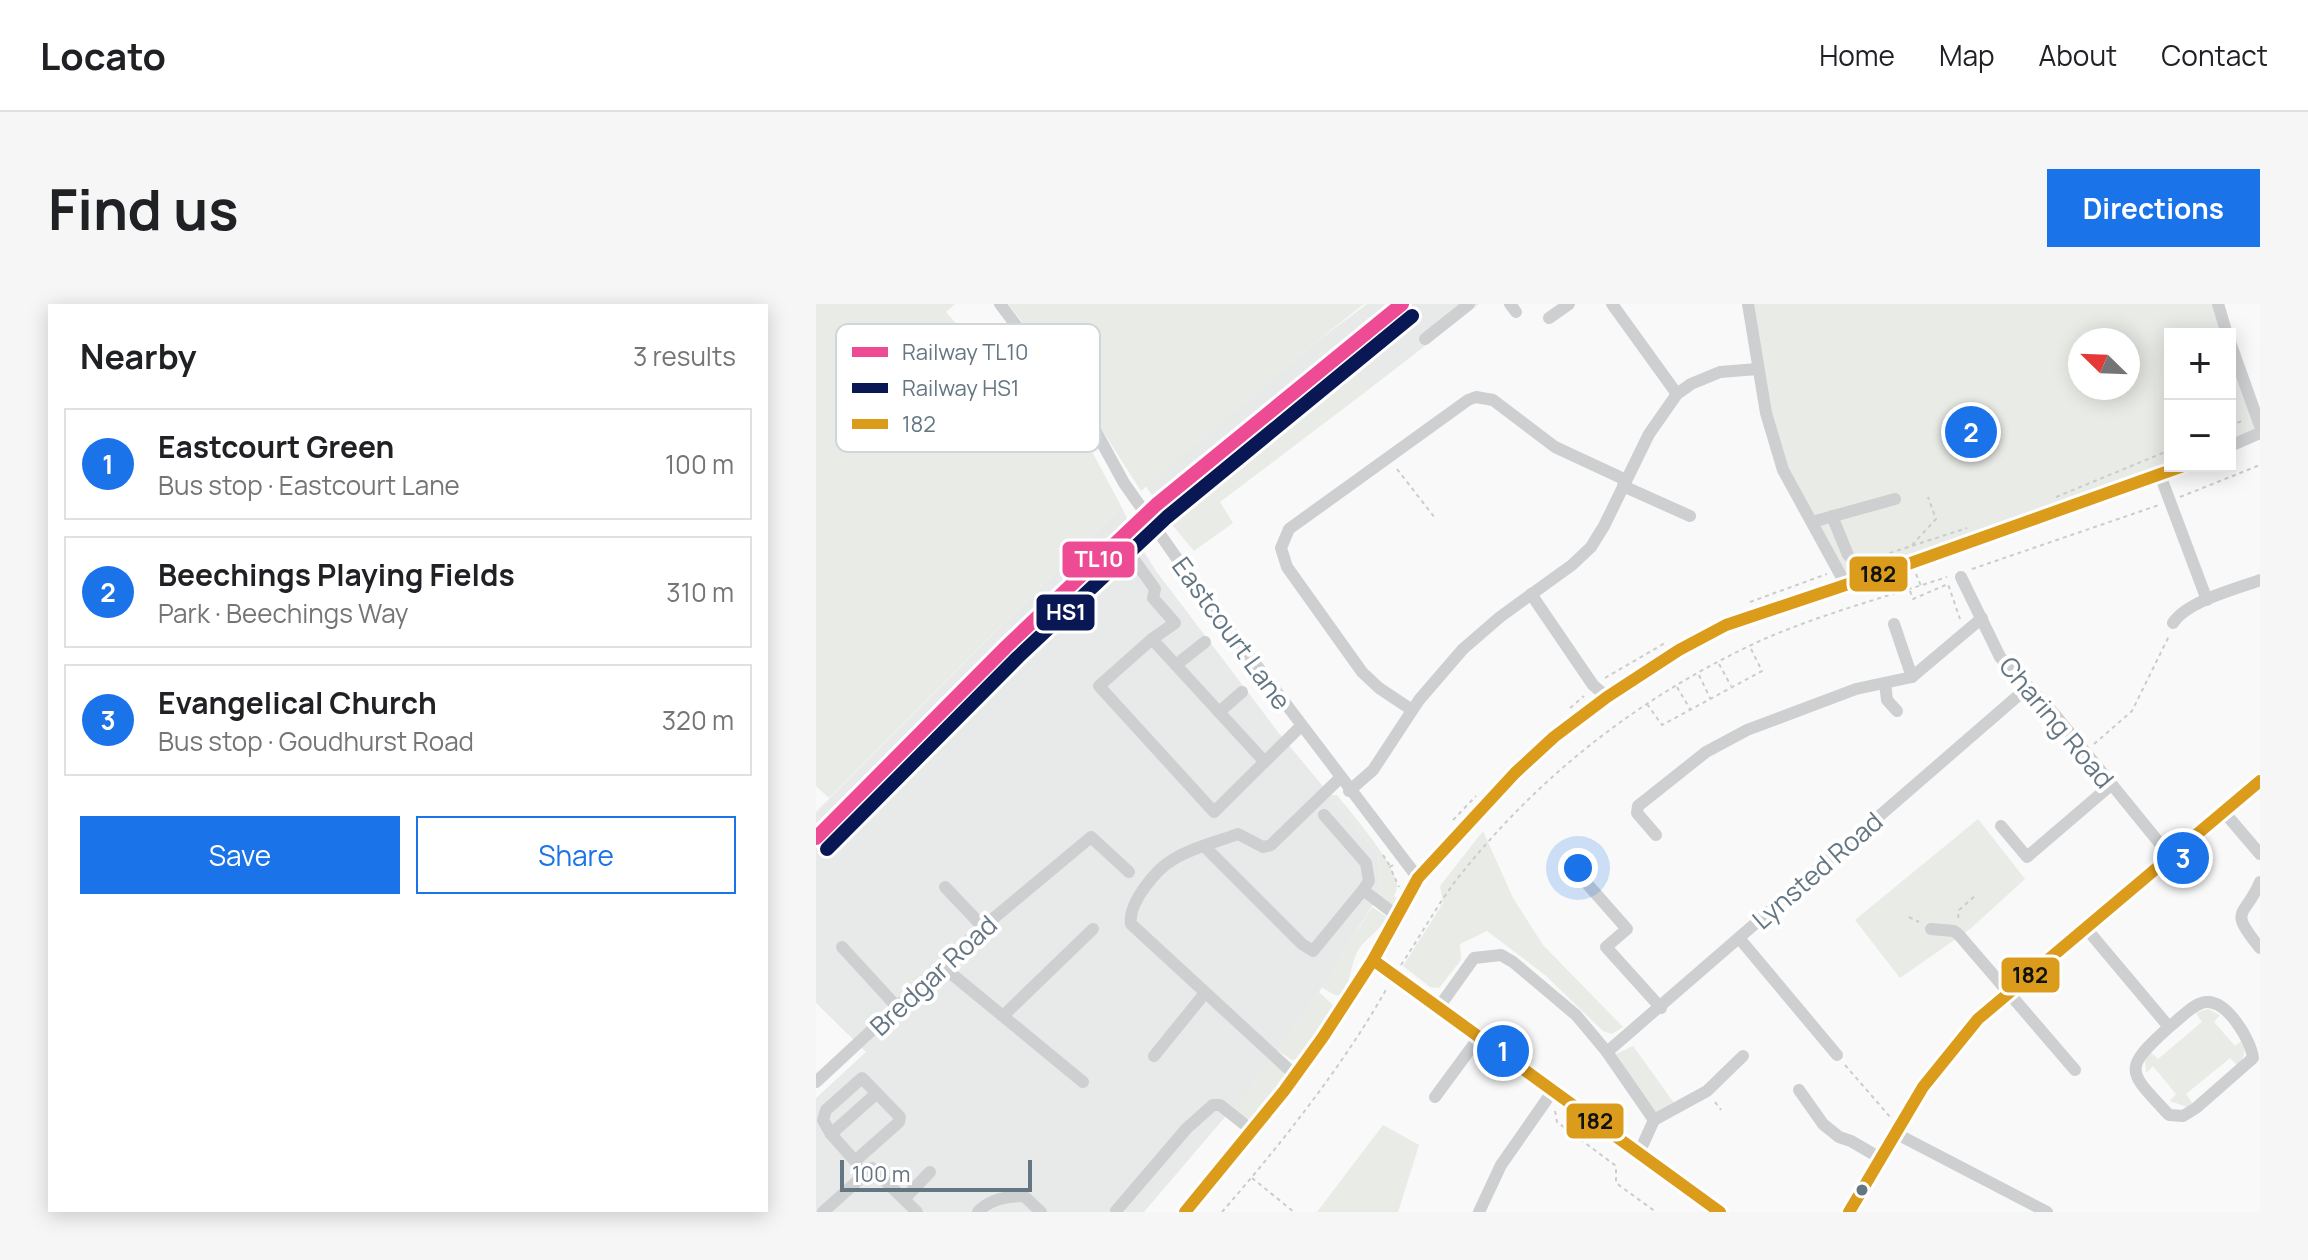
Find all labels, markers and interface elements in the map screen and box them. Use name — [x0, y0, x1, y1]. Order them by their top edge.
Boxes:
text: Locato — [40, 29, 166, 81]
text: Home — [1819, 36, 1895, 74]
text: Map — [1939, 36, 1995, 74]
text: About — [2039, 36, 2117, 74]
text: Contact — [2161, 36, 2268, 74]
button: Directions — [2047, 169, 2260, 247]
text: Find us — [48, 170, 239, 247]
legend — [836, 324, 1100, 452]
north arrow — [2068, 328, 2140, 400]
map controls — [2164, 328, 2236, 472]
button: + — [2164, 328, 2236, 400]
text: Nearby — [80, 333, 196, 379]
text: Railway TL10 — [902, 337, 1029, 367]
text: 3 results — [633, 338, 736, 374]
text: Railway HS1 — [902, 373, 1019, 403]
button: − — [2164, 400, 2236, 472]
pin: 2 — [1945, 402, 1997, 462]
text: 182 — [902, 409, 936, 439]
text: Eastcourt Green — [158, 426, 394, 467]
text: 1 — [102, 446, 114, 482]
text: 100 m — [665, 446, 734, 482]
text: Bus stop · Eastcourt Lane — [158, 467, 460, 503]
line badge: TL10 — [1061, 540, 1136, 579]
text: TL10 — [1074, 544, 1124, 574]
street label: Eastcourt Lane — [1164, 549, 1300, 717]
text: Beechings Playing Fields — [158, 554, 515, 595]
line badge: 182 — [1848, 555, 1909, 593]
text: 182 — [1860, 559, 1896, 589]
text: 2 — [100, 574, 116, 610]
text: 310 m — [666, 574, 734, 610]
line badge: HS1 — [1035, 593, 1096, 632]
text: Park · Beechings Way — [158, 595, 409, 631]
text: HS1 — [1046, 597, 1086, 627]
street label: Charing Road — [1991, 649, 2123, 795]
text: Evangelical Church — [158, 682, 437, 723]
text: 3 — [100, 702, 116, 738]
text: 320 m — [662, 702, 734, 738]
text: Bus stop · Goudhurst Road — [158, 723, 474, 759]
street label: Lynsted Road — [1744, 803, 1890, 937]
button: Save — [80, 816, 400, 894]
button: Share — [416, 816, 736, 894]
pin: 3 — [2157, 828, 2209, 888]
your location — [1558, 848, 1598, 888]
street label: Bredgar Road — [862, 907, 1004, 1043]
line badge: 182 — [2000, 956, 2061, 994]
text: 182 — [2012, 960, 2048, 990]
pin: 1 — [1477, 1021, 1529, 1081]
line badge: 182 — [1565, 1102, 1625, 1140]
text: 182 — [1577, 1106, 1613, 1136]
scale bar — [840, 1156, 1032, 1192]
text: 100 m — [852, 1159, 910, 1189]
unlabelled marker — [1854, 1182, 1870, 1198]

